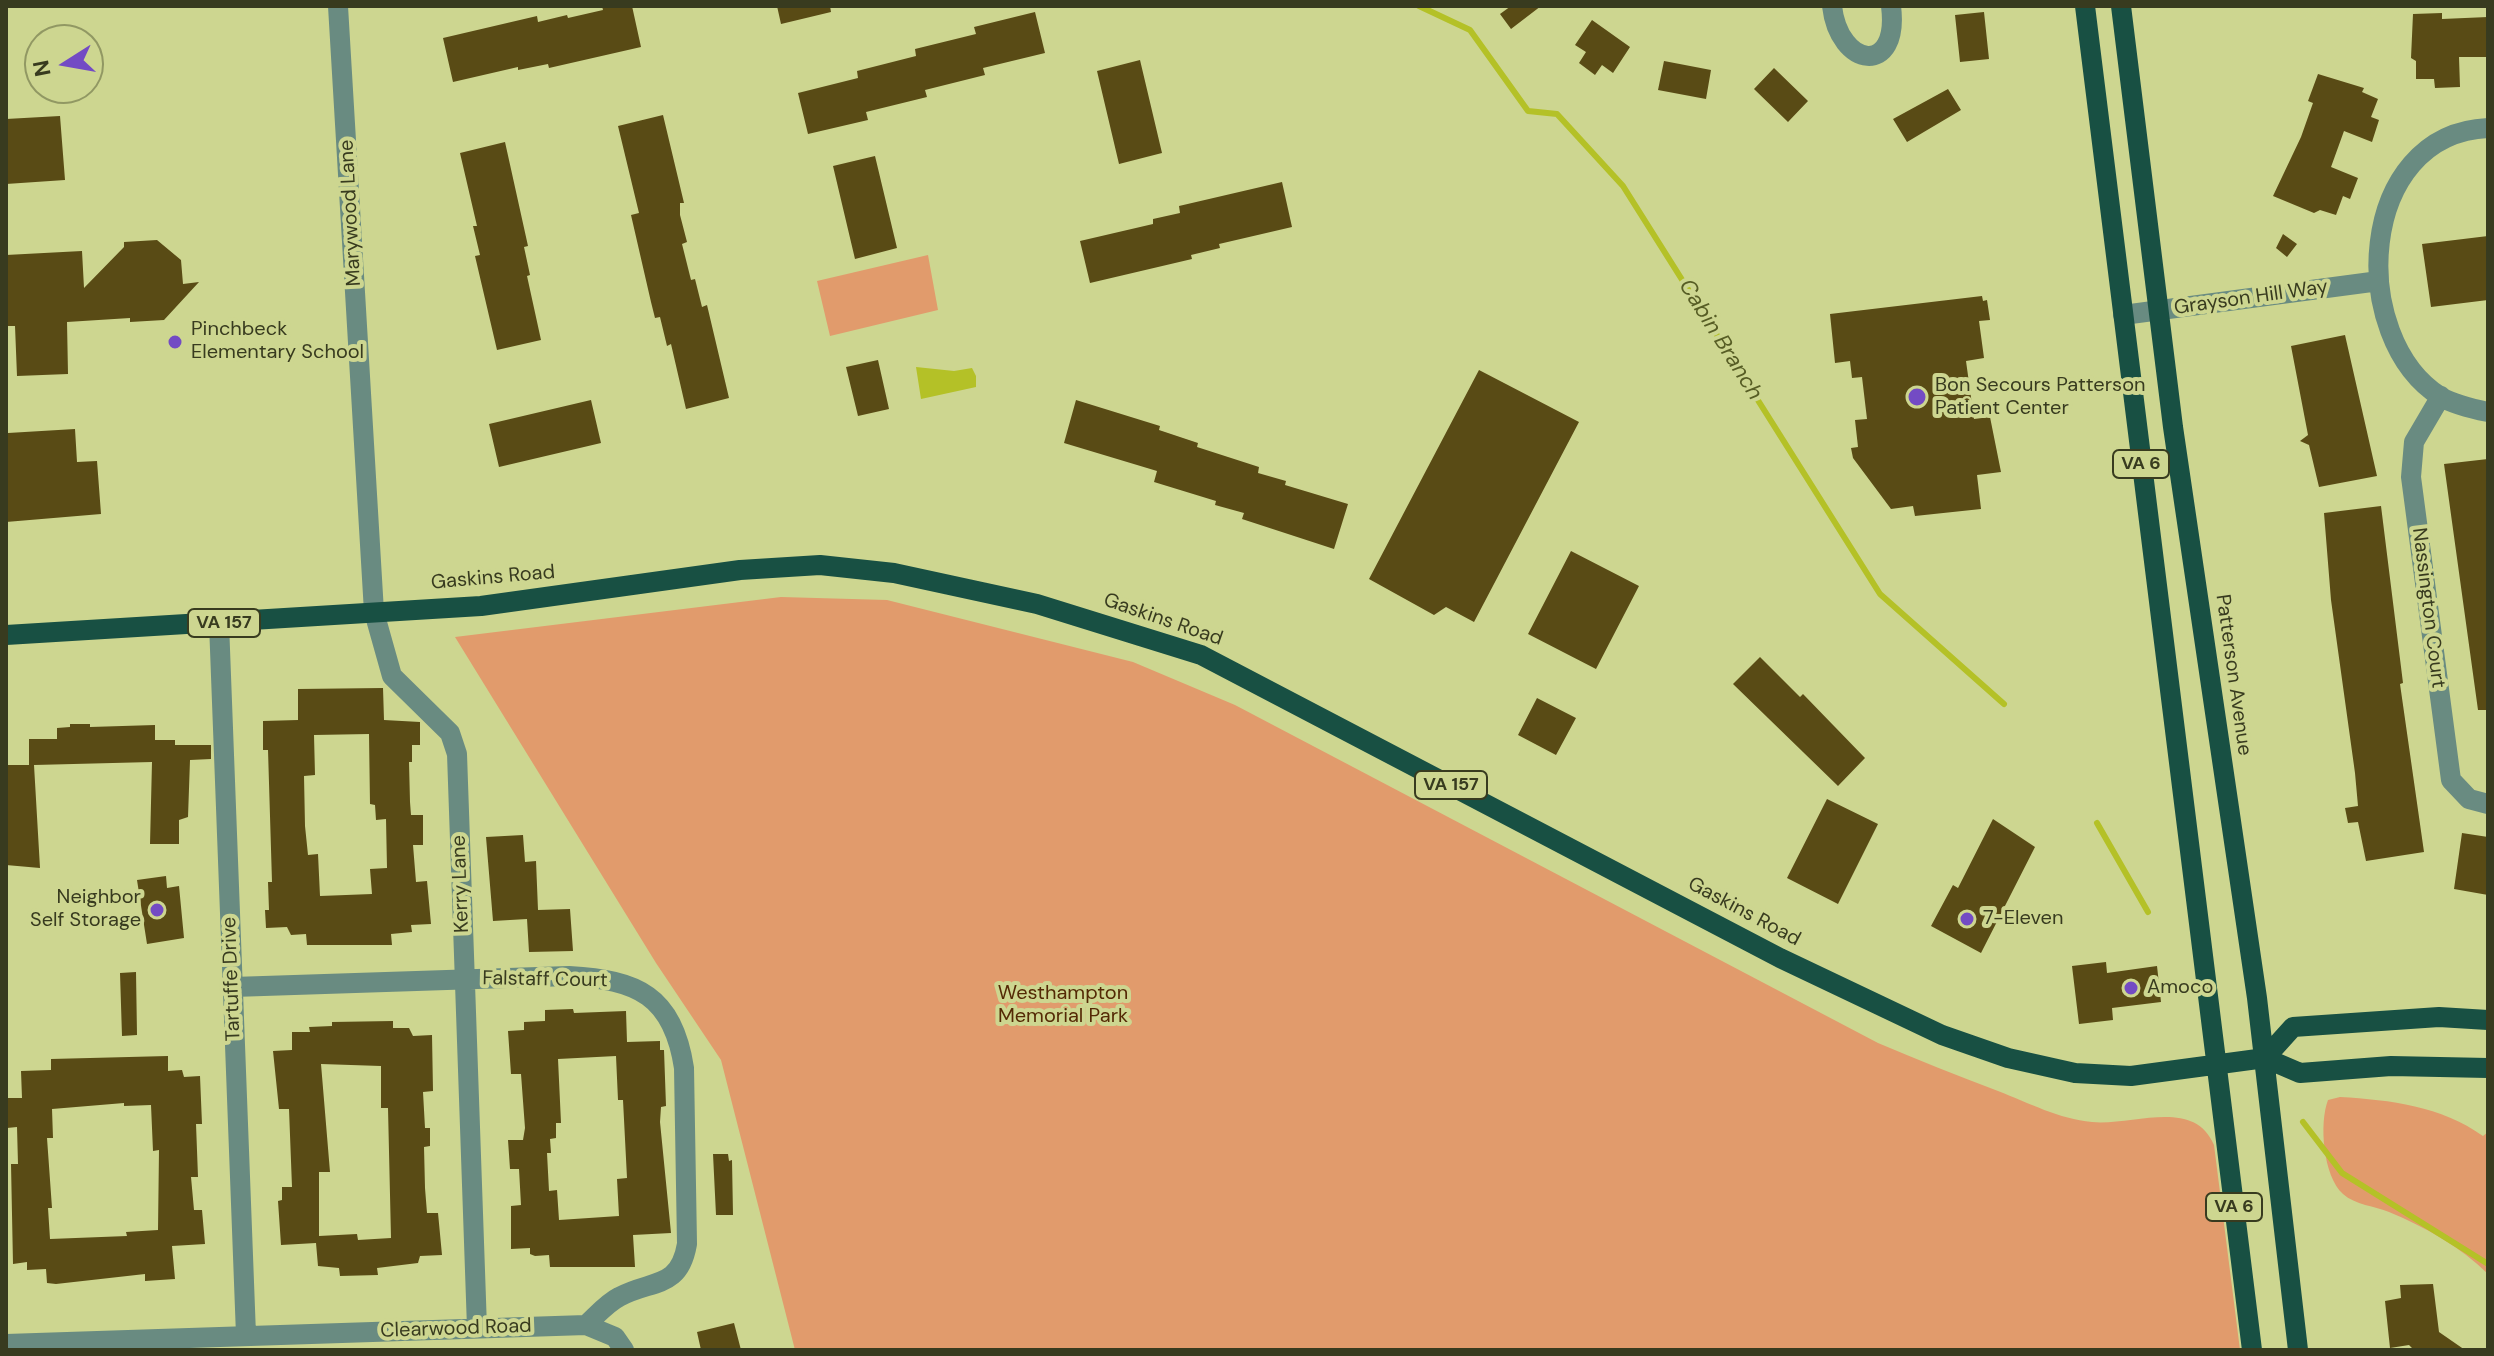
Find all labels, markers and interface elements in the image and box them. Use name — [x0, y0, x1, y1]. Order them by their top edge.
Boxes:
north arrow — [24, 24, 104, 104]
text: N — [26, 58, 58, 79]
street label: Marywood Lane — [335, 139, 367, 287]
water label: Cabin Branch — [1672, 275, 1768, 405]
street label: Grayson Hill Way — [2173, 275, 2329, 321]
place label: Pinchbeck Elementary School — [191, 318, 364, 365]
marker: Pinchbeck Elementary School — [166, 333, 184, 351]
place label: Bon Secours Patterson Patient Center — [1935, 374, 2145, 421]
marker: Bon Secours Patterson Patient Center — [1906, 386, 1928, 408]
road number: VA 6 — [2113, 450, 2169, 478]
street label: Nassington Court — [2406, 526, 2450, 690]
street label: Gaskins Road — [430, 561, 556, 595]
street label: Gaskins Road — [1100, 588, 1226, 652]
street label: Patterson Avenue — [2210, 593, 2256, 757]
road number: VA 157 — [188, 609, 260, 637]
road number: VA 157 — [1415, 771, 1487, 799]
street label: Kerry Lane — [447, 835, 475, 933]
street label: Gaskins Road — [1683, 872, 1805, 952]
place label: Neighbor Self Storage — [30, 886, 141, 933]
marker: Neighbor Self Storage — [148, 901, 166, 919]
place label: 7-Eleven — [1983, 907, 2063, 931]
marker: 7-Eleven — [1958, 910, 1976, 928]
street label: Tartuffe Drive — [218, 916, 246, 1042]
street label: Falstaff Court — [482, 967, 608, 993]
place label: Amoco — [2147, 976, 2213, 1000]
marker: Amoco — [2122, 979, 2140, 997]
park label: Westhampton Memorial Park — [998, 982, 1128, 1029]
road number: VA 6 — [2206, 1193, 2262, 1221]
street label: Clearwood Road — [380, 1314, 532, 1344]

